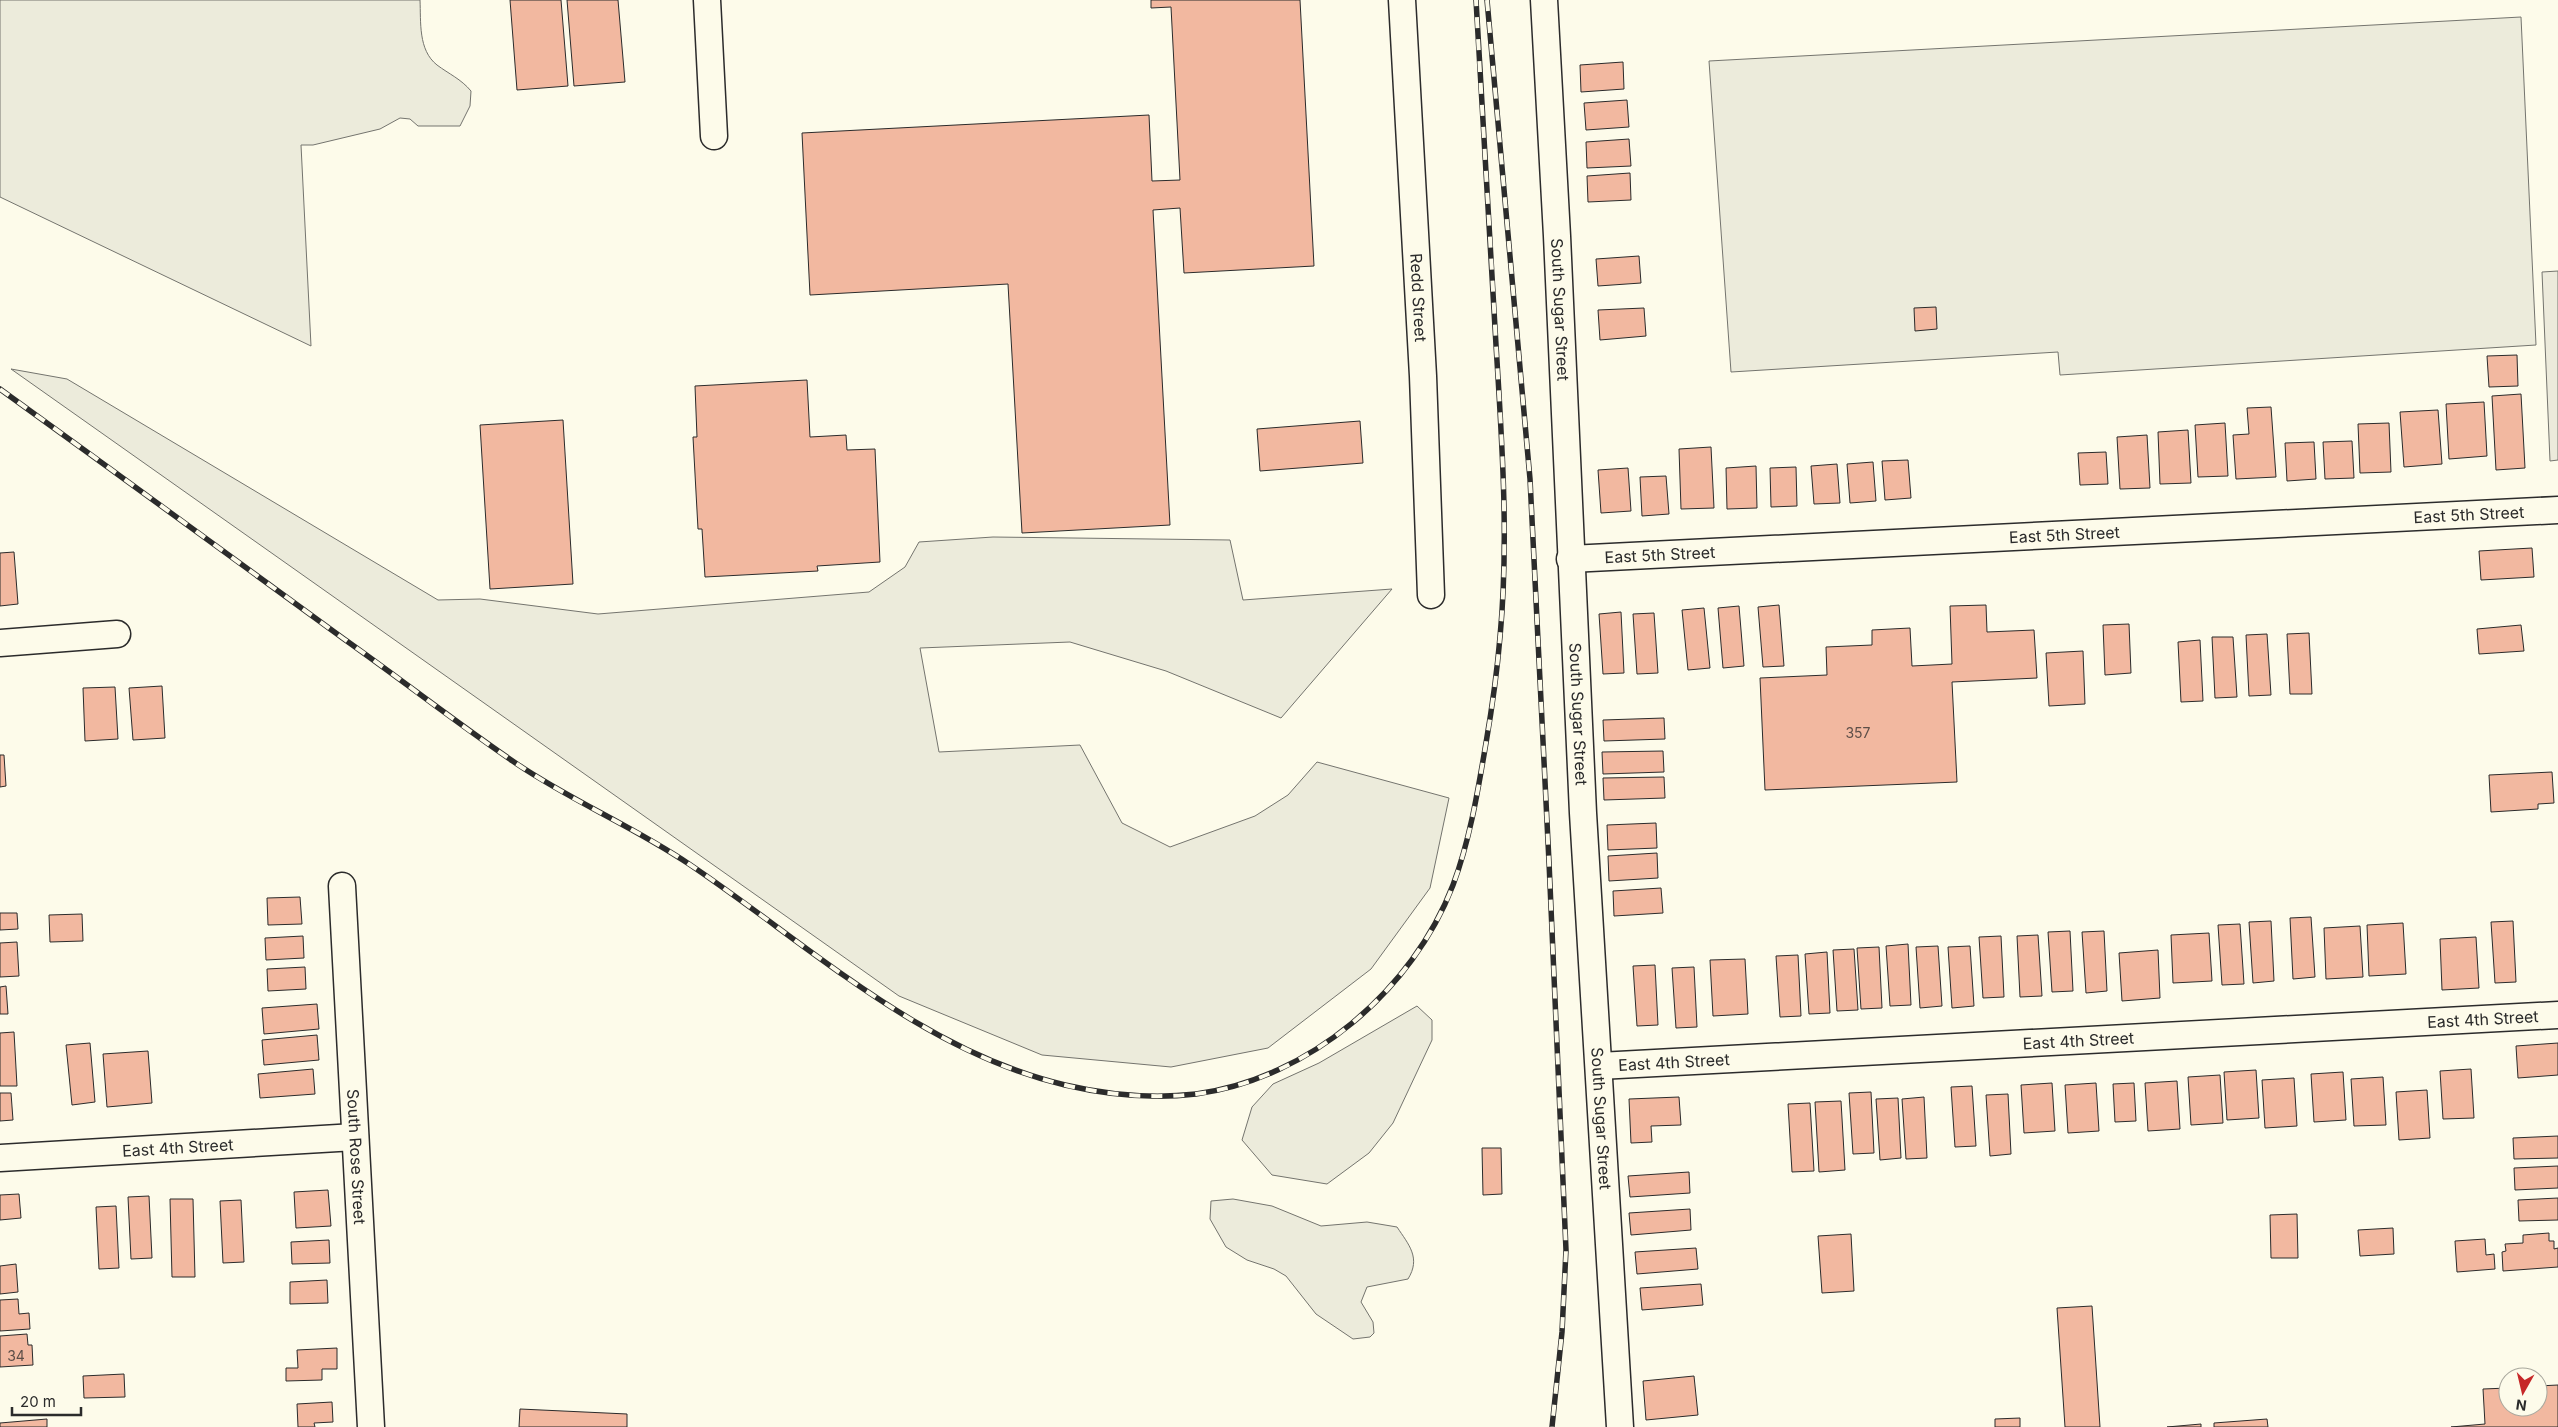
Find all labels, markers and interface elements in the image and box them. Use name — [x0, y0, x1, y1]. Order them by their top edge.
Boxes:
street label: South Sugar Street — [1547, 238, 1574, 381]
street label: Redd Street — [1406, 253, 1431, 342]
street label: East 5th Street — [2413, 502, 2525, 527]
street label: East 5th Street — [2009, 522, 2120, 547]
street label: East 5th Street — [1604, 542, 1716, 567]
street label: South Sugar Street — [1565, 642, 1592, 786]
house number: 357 — [1845, 724, 1871, 741]
street label: East 4th Street — [2427, 1006, 2539, 1032]
street label: East 4th Street — [2022, 1028, 2135, 1053]
street label: South Sugar Street — [1587, 1047, 1616, 1190]
street label: East 4th Street — [1618, 1049, 1730, 1075]
street label: South Rose Street — [343, 1088, 370, 1225]
street label: East 4th Street — [121, 1134, 234, 1161]
house number: 34 — [7, 1347, 25, 1364]
north arrow — [2498, 1367, 2548, 1417]
scale bar — [12, 1384, 81, 1416]
text: 20 m — [20, 1392, 56, 1411]
text: N — [2515, 1396, 2528, 1415]

